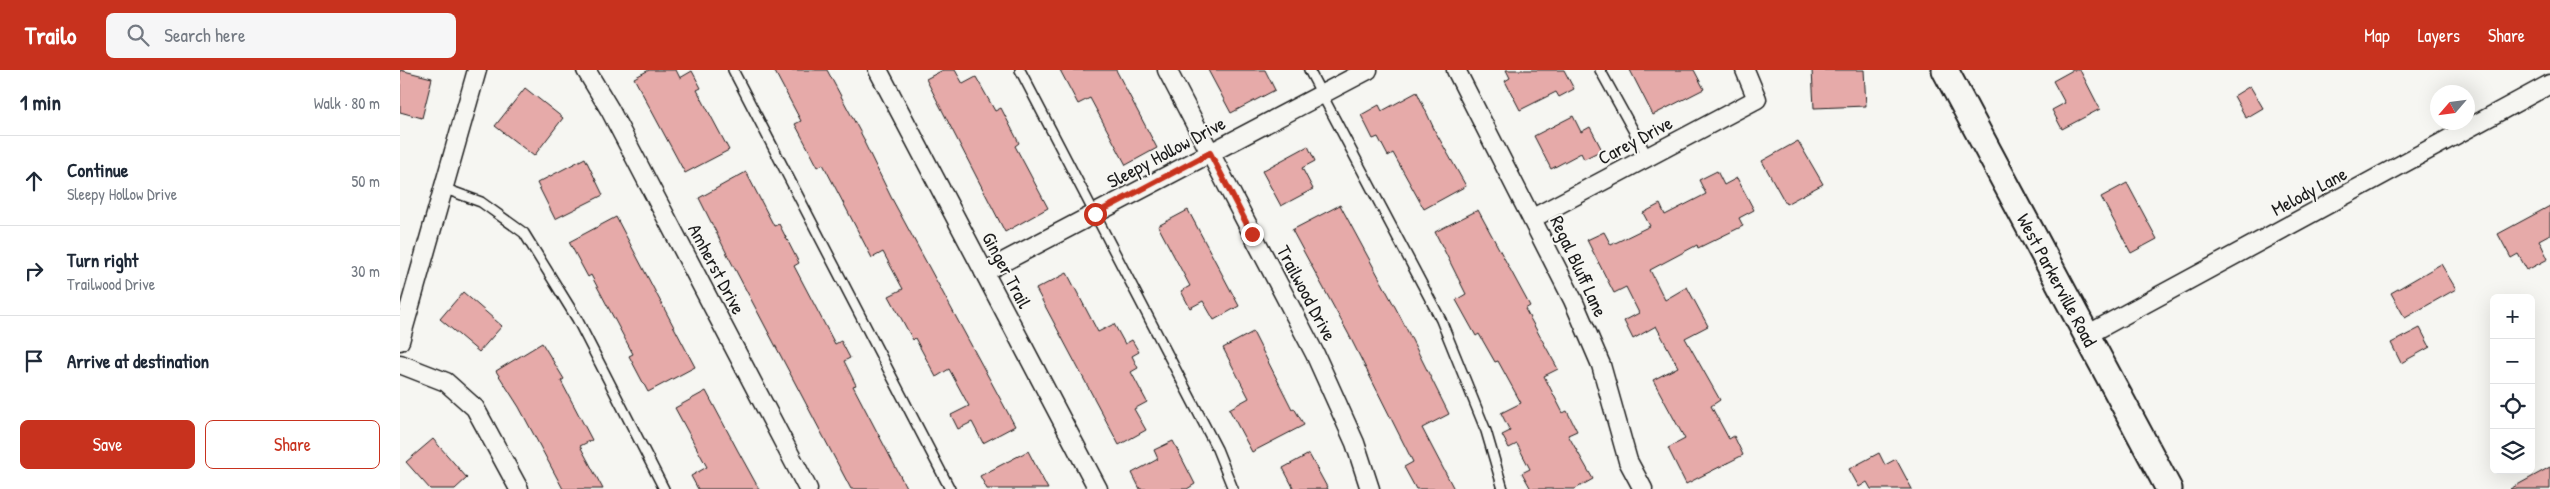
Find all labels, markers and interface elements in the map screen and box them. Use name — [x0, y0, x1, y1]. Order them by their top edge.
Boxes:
search box — [106, 13, 456, 58]
text: Trailo — [25, 19, 76, 51]
icon: search — [124, 21, 152, 49]
text: Search here — [164, 22, 246, 48]
text: Map — [2364, 23, 2390, 48]
text: Layers — [2418, 23, 2460, 48]
text: Share — [2488, 23, 2525, 48]
north arrow — [2430, 85, 2475, 130]
text: 1 min — [20, 88, 61, 117]
text: Walk · 80 m — [314, 92, 380, 114]
street label: Carey Drive — [1593, 109, 1677, 170]
street label: Sleepy Hollow Drive — [1102, 110, 1230, 194]
text: Continue — [67, 157, 128, 183]
street label: Melody Lane — [2267, 160, 2352, 222]
icon: ahead — [20, 167, 48, 195]
text: 50 m — [352, 170, 380, 192]
text: Sleepy Hollow Drive — [67, 183, 177, 205]
route start — [1084, 203, 1107, 226]
street label: West Parkerville Road — [2011, 209, 2104, 352]
street label: Regal Bluff Lane — [1544, 211, 1614, 321]
street label: Amherst Drive — [682, 219, 752, 319]
route end — [1241, 223, 1264, 246]
street label: Ginger Trail — [976, 227, 1038, 313]
street label: Trailwood Drive — [1271, 241, 1343, 346]
text: Turn right — [67, 247, 138, 273]
icon: right — [20, 257, 48, 285]
text: 30 m — [351, 260, 380, 282]
text: Trailwood Drive — [67, 273, 155, 295]
map controls — [2490, 294, 2535, 474]
button: + — [2490, 294, 2535, 339]
button: − — [2490, 339, 2535, 384]
icon: arrive — [20, 347, 48, 375]
text: Arrive at destination — [67, 348, 209, 374]
button: locate — [2490, 384, 2535, 429]
button: Save — [20, 420, 195, 469]
button: Share — [205, 420, 380, 469]
button: layers — [2490, 429, 2535, 474]

